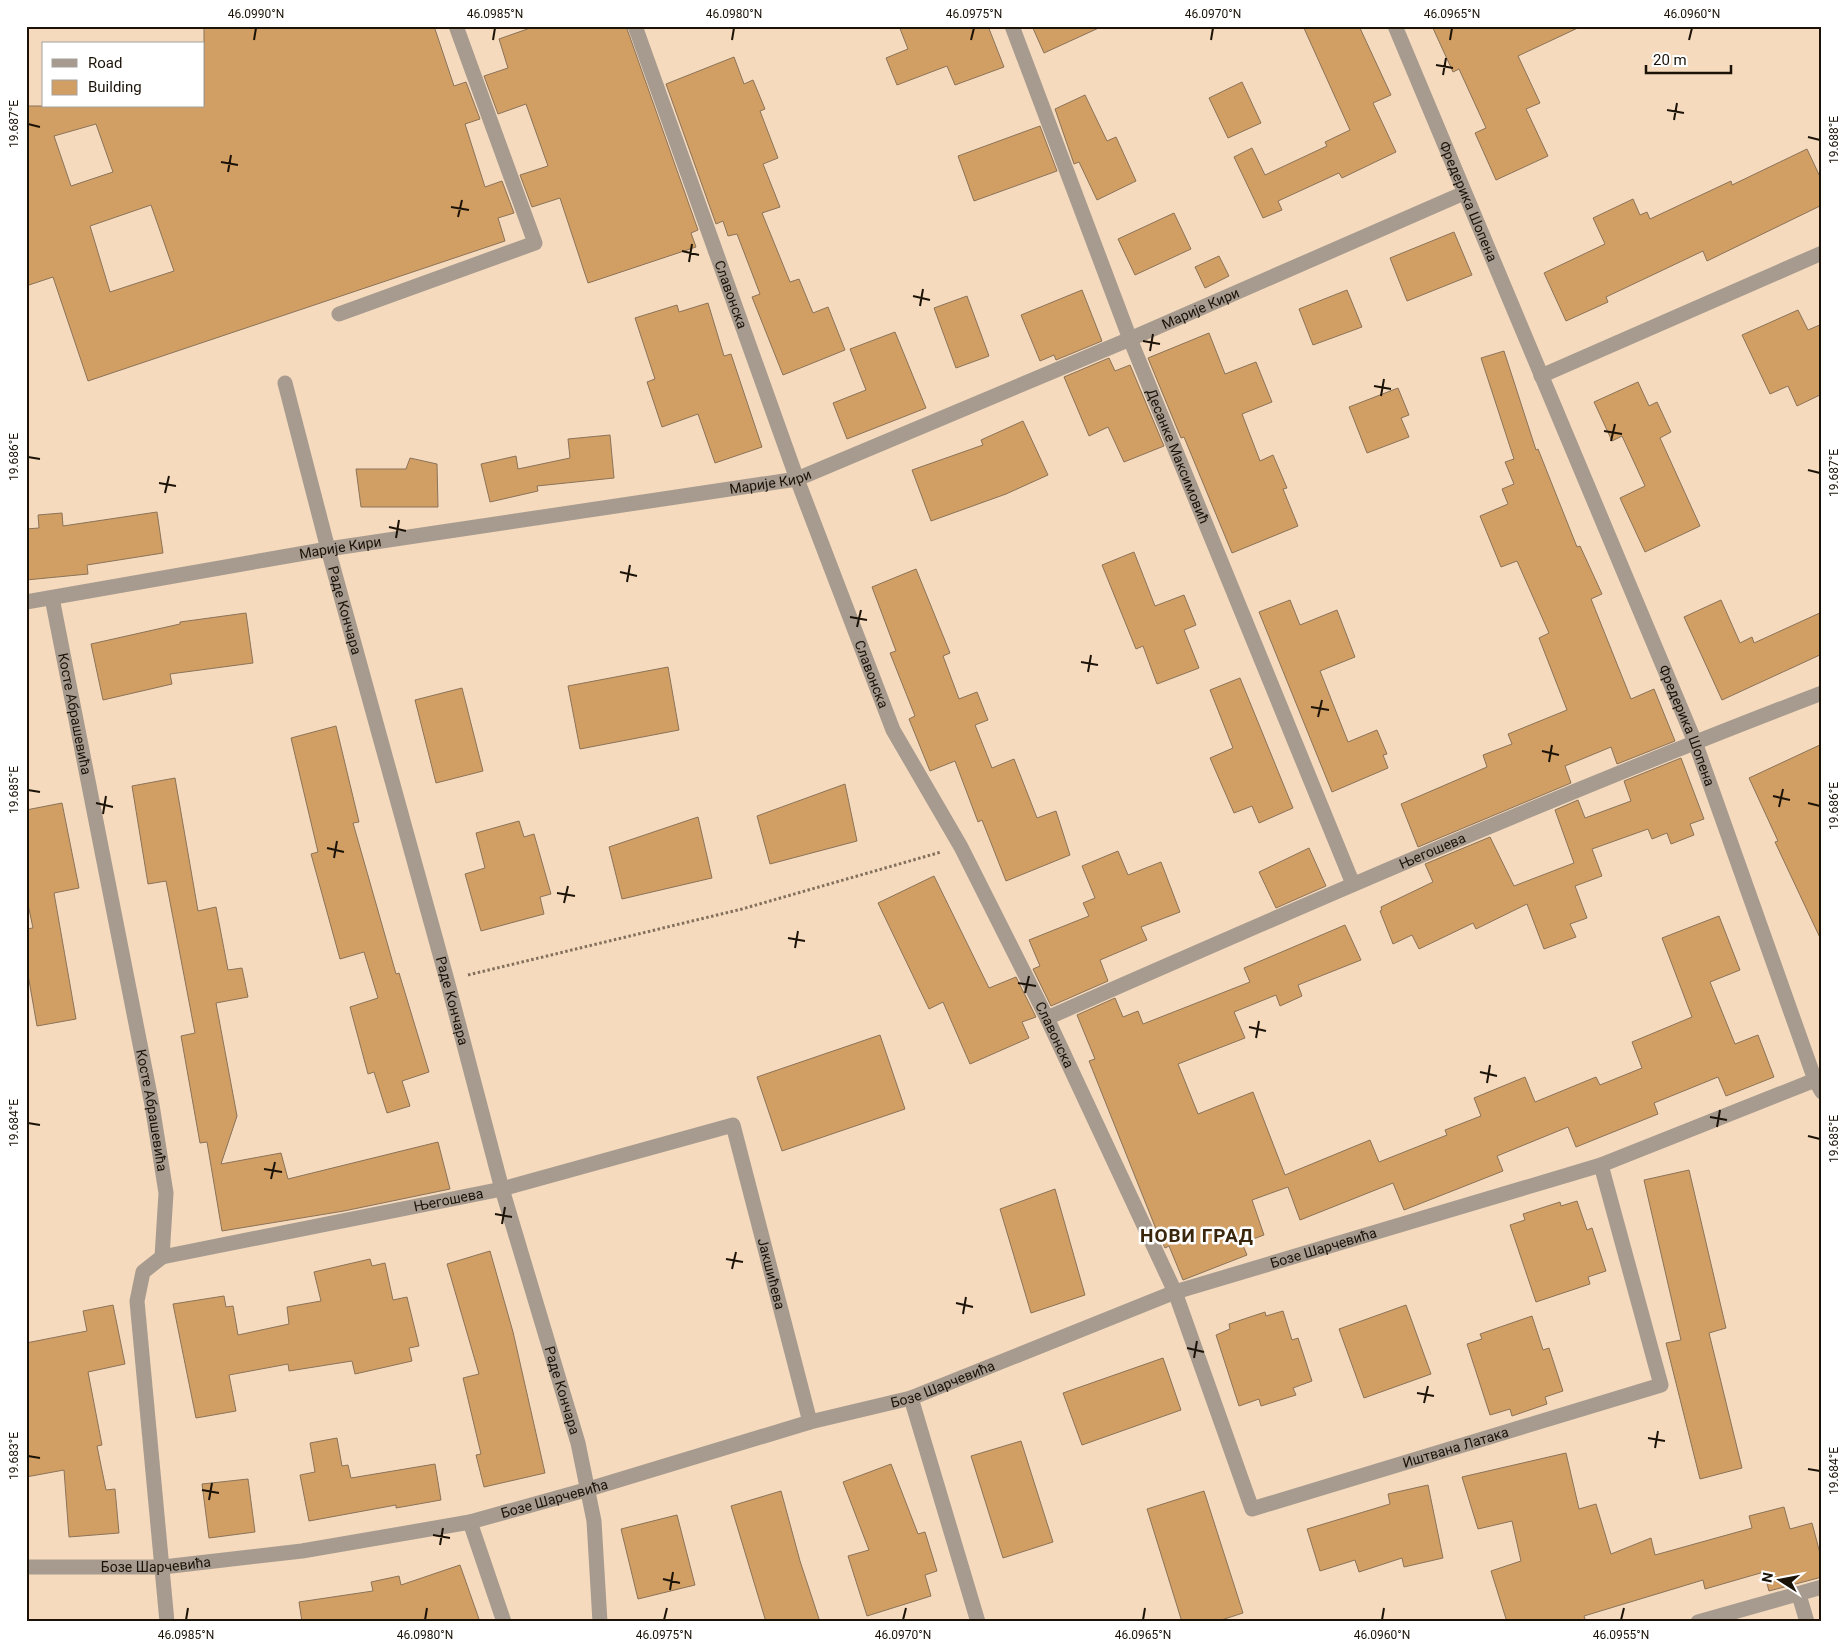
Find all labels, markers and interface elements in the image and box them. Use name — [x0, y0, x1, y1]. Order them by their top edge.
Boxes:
text: 46.0990°N — [228, 7, 284, 21]
text: 46.0985°N — [467, 7, 523, 21]
text: 46.0980°N — [706, 7, 762, 21]
text: 46.0975°N — [946, 7, 1002, 21]
text: 46.0970°N — [1185, 7, 1241, 21]
text: 46.0965°N — [1424, 7, 1480, 21]
text: 46.0960°N — [1664, 7, 1720, 21]
legend — [42, 42, 205, 108]
scale bar — [1646, 42, 1730, 74]
text: 20 m — [1653, 51, 1687, 69]
text: Road — [88, 54, 122, 72]
text: Building — [88, 78, 142, 96]
text: 19.687°E — [7, 100, 21, 148]
text: 19.688°E — [1827, 116, 1841, 164]
street label: Фредерика Шопена — [1436, 139, 1501, 264]
street label: Славонска — [711, 258, 751, 331]
street label: Марије Кири — [1159, 284, 1242, 332]
street label: Десанке Максимовић — [1143, 386, 1213, 526]
text: 19.686°E — [7, 433, 21, 481]
text: 19.687°E — [1827, 449, 1841, 497]
street label: Марије Кири — [728, 466, 814, 497]
street label: Марије Кири — [298, 533, 382, 562]
street label: Раде Кончара — [325, 564, 365, 656]
street label: Славонска — [851, 638, 892, 710]
street label: Косте Абрашевића — [55, 651, 95, 776]
street label: Фредерика Шопена — [1656, 662, 1718, 788]
text: 19.685°E — [7, 766, 21, 814]
text: 19.686°E — [1827, 782, 1841, 830]
street label: Његошева — [1397, 830, 1468, 872]
street label: Раде Кончара — [433, 954, 472, 1047]
street label: Славонска — [1032, 999, 1077, 1070]
street label: Косте Абрашевића — [133, 1048, 170, 1173]
text: 19.684°E — [7, 1099, 21, 1147]
text: 19.685°E — [1827, 1115, 1841, 1163]
street label: Његошева — [412, 1185, 485, 1215]
district label: НОВИ ГРАД — [1140, 1224, 1254, 1247]
street label: Бозе Шарчевића — [1268, 1224, 1379, 1271]
street label: Јакшићева — [755, 1236, 788, 1311]
street label: Раде Кончара — [542, 1344, 583, 1437]
street label: Бозе Шарчевића — [889, 1357, 997, 1411]
street label: Иштвана Латака — [1401, 1424, 1510, 1471]
text: 19.683°E — [7, 1432, 21, 1480]
text: 19.684°E — [1827, 1447, 1841, 1495]
street label: Бозе Шарчевића — [499, 1476, 610, 1521]
street label: Бозе Шарчевића — [101, 1554, 212, 1575]
north arrow — [1756, 1556, 1806, 1606]
text: N — [1758, 1571, 1776, 1584]
text: 46.0985°N — [158, 1628, 214, 1642]
text: 46.0980°N — [397, 1628, 453, 1642]
text: 46.0975°N — [636, 1628, 692, 1642]
text: 46.0970°N — [875, 1628, 931, 1642]
text: 46.0965°N — [1115, 1628, 1171, 1642]
text: 46.0960°N — [1354, 1628, 1410, 1642]
text: 46.0955°N — [1593, 1628, 1649, 1642]

